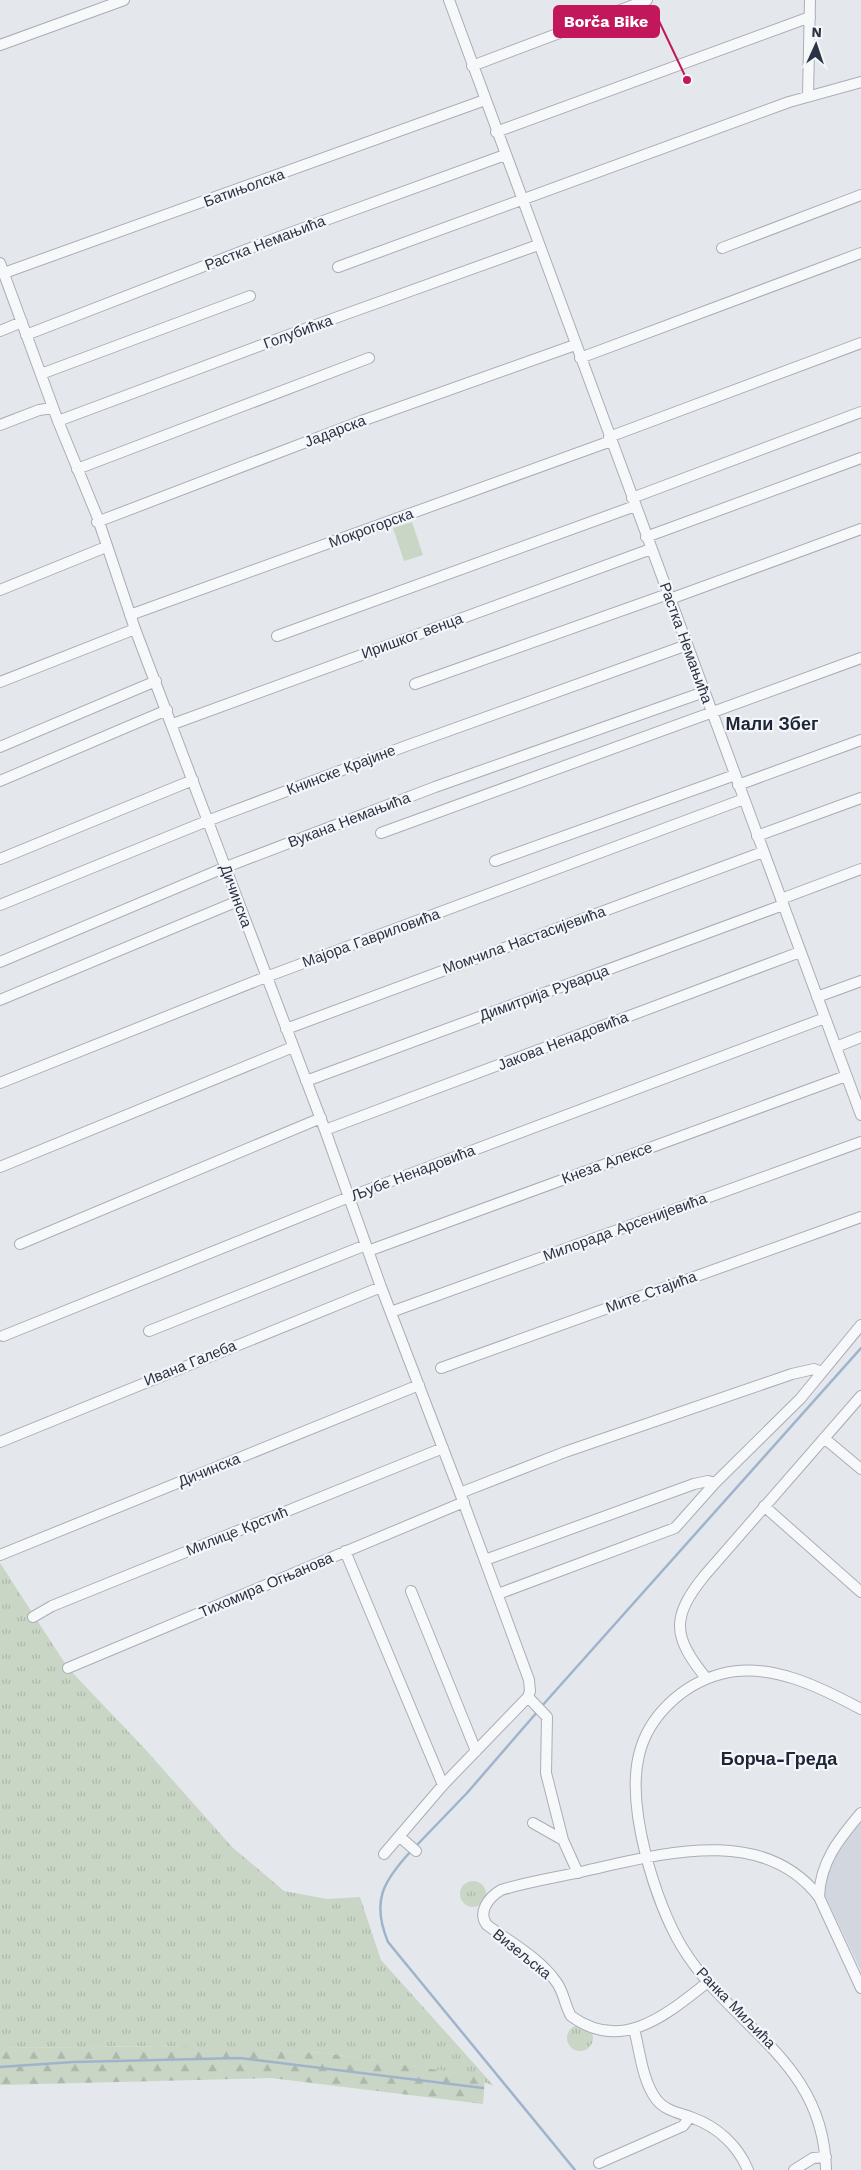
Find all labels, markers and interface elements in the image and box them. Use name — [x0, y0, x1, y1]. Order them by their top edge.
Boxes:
callout: Borča Bike — [554, 6, 659, 37]
text: Borča Bike — [564, 12, 648, 31]
north arrow — [791, 20, 841, 70]
text: N — [811, 24, 822, 40]
street label: Батињолска — [201, 165, 288, 211]
street label: Растка Немањића — [202, 211, 328, 274]
street label: Голубићка — [261, 311, 336, 353]
street label: Јадарска — [302, 411, 369, 451]
street label: Мокрогорска — [326, 504, 416, 552]
street label: Растка Немањића — [656, 580, 717, 707]
street label: Иришког венца — [359, 609, 466, 663]
district label: Мали Збег — [726, 713, 819, 734]
street label: Книнске Крајине — [284, 741, 398, 799]
street label: Вукана Немањића — [285, 788, 413, 852]
street label: Дичинска — [216, 862, 256, 931]
street label: Момчила Настасијевића — [440, 902, 609, 978]
street label: Мајора Гавриловића — [300, 905, 443, 971]
street label: Димитрија Руварца — [477, 961, 612, 1025]
street label: Јакова Ненадовића — [495, 1008, 631, 1074]
street label: Кнеза Алексе — [559, 1138, 655, 1188]
street label: Љубе Ненадовића — [348, 1141, 478, 1205]
street label: Милорада Арсенијевића — [541, 1189, 710, 1265]
street label: Мите Стајића — [603, 1267, 699, 1317]
street label: Ивана Галеба — [141, 1336, 239, 1390]
street label: Дичинска — [175, 1449, 243, 1491]
street label: Милице Крстић — [184, 1502, 290, 1560]
street label: Тихомира Огњанова — [196, 1548, 336, 1621]
district label: Борча-Греда — [721, 1748, 838, 1769]
street label: Визељска — [489, 1925, 555, 1983]
street label: Ранка Миљића — [693, 1964, 780, 2053]

